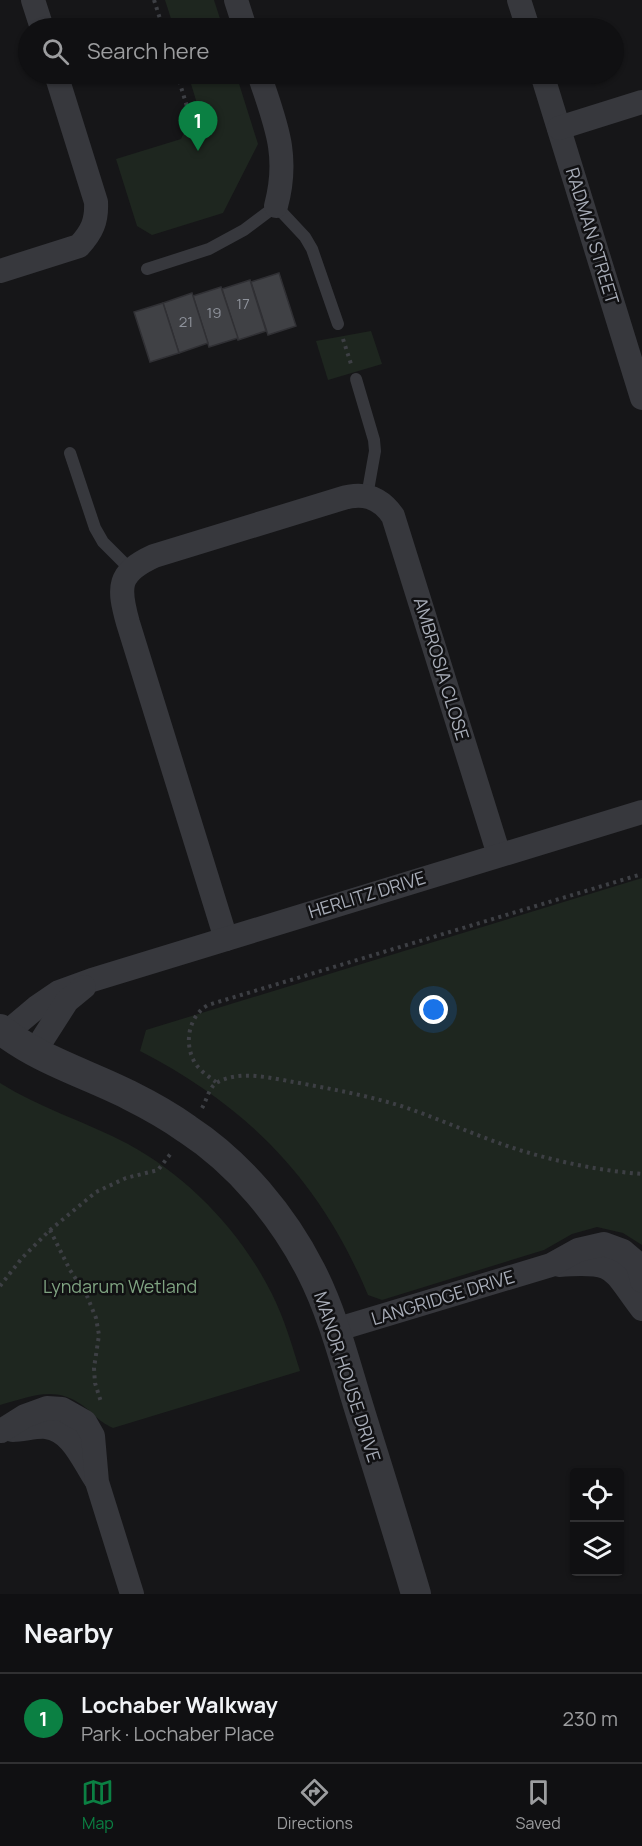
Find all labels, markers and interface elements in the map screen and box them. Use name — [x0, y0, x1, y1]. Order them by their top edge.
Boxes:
search box — [18, 18, 624, 84]
icon: search — [39, 35, 72, 68]
text: Search here — [87, 36, 209, 66]
pin: 1 — [178, 102, 218, 151]
street label: RADMAN STREET — [561, 164, 625, 307]
house number: 17 — [236, 293, 250, 314]
house number: 19 — [206, 302, 222, 323]
house number: 21 — [179, 311, 193, 332]
street label: AMBROSIA CLOSE — [409, 594, 475, 743]
street label: HERLITZ DRIVE — [305, 865, 428, 923]
your location — [419, 995, 448, 1024]
street label: LANGRIDGE DRIVE — [368, 1264, 517, 1330]
park label: Lyndarum Wetland — [43, 1274, 197, 1298]
street label: MANOR HOUSE DRIVE — [309, 1288, 387, 1465]
map controls — [570, 1468, 624, 1576]
button: locate — [570, 1468, 624, 1522]
button: layers — [570, 1522, 624, 1576]
text: Nearby — [24, 1615, 113, 1651]
text: Lochaber Walkway — [81, 1690, 278, 1720]
text: 1 — [39, 1705, 48, 1732]
text: 230 m — [562, 1705, 618, 1732]
text: Park · Lochaber Place — [81, 1720, 275, 1747]
tab: Map — [81, 1776, 114, 1834]
tab: Directions — [277, 1776, 353, 1834]
tab: Saved — [516, 1776, 561, 1834]

